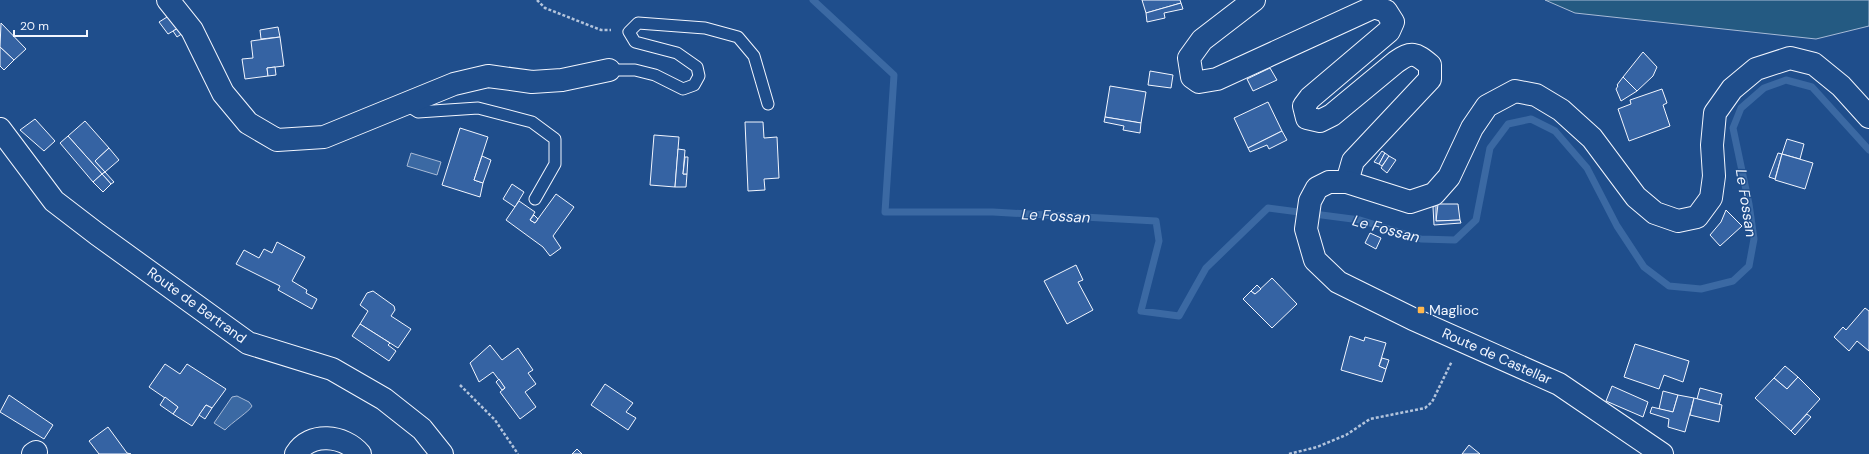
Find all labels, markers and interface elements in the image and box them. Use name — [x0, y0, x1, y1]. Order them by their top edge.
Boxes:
scale bar — [14, 12, 87, 38]
text: 20 m — [20, 18, 49, 34]
water label: Le Fossan — [1731, 167, 1761, 239]
water label: Le Fossan — [1021, 204, 1091, 228]
water label: Le Fossan — [1350, 210, 1422, 248]
street label: Route de Bertrand — [144, 263, 250, 347]
place label: Maglioc — [1429, 301, 1479, 319]
marker: Maglioc — [1416, 305, 1426, 315]
street label: Route de Castellar — [1439, 324, 1555, 388]

